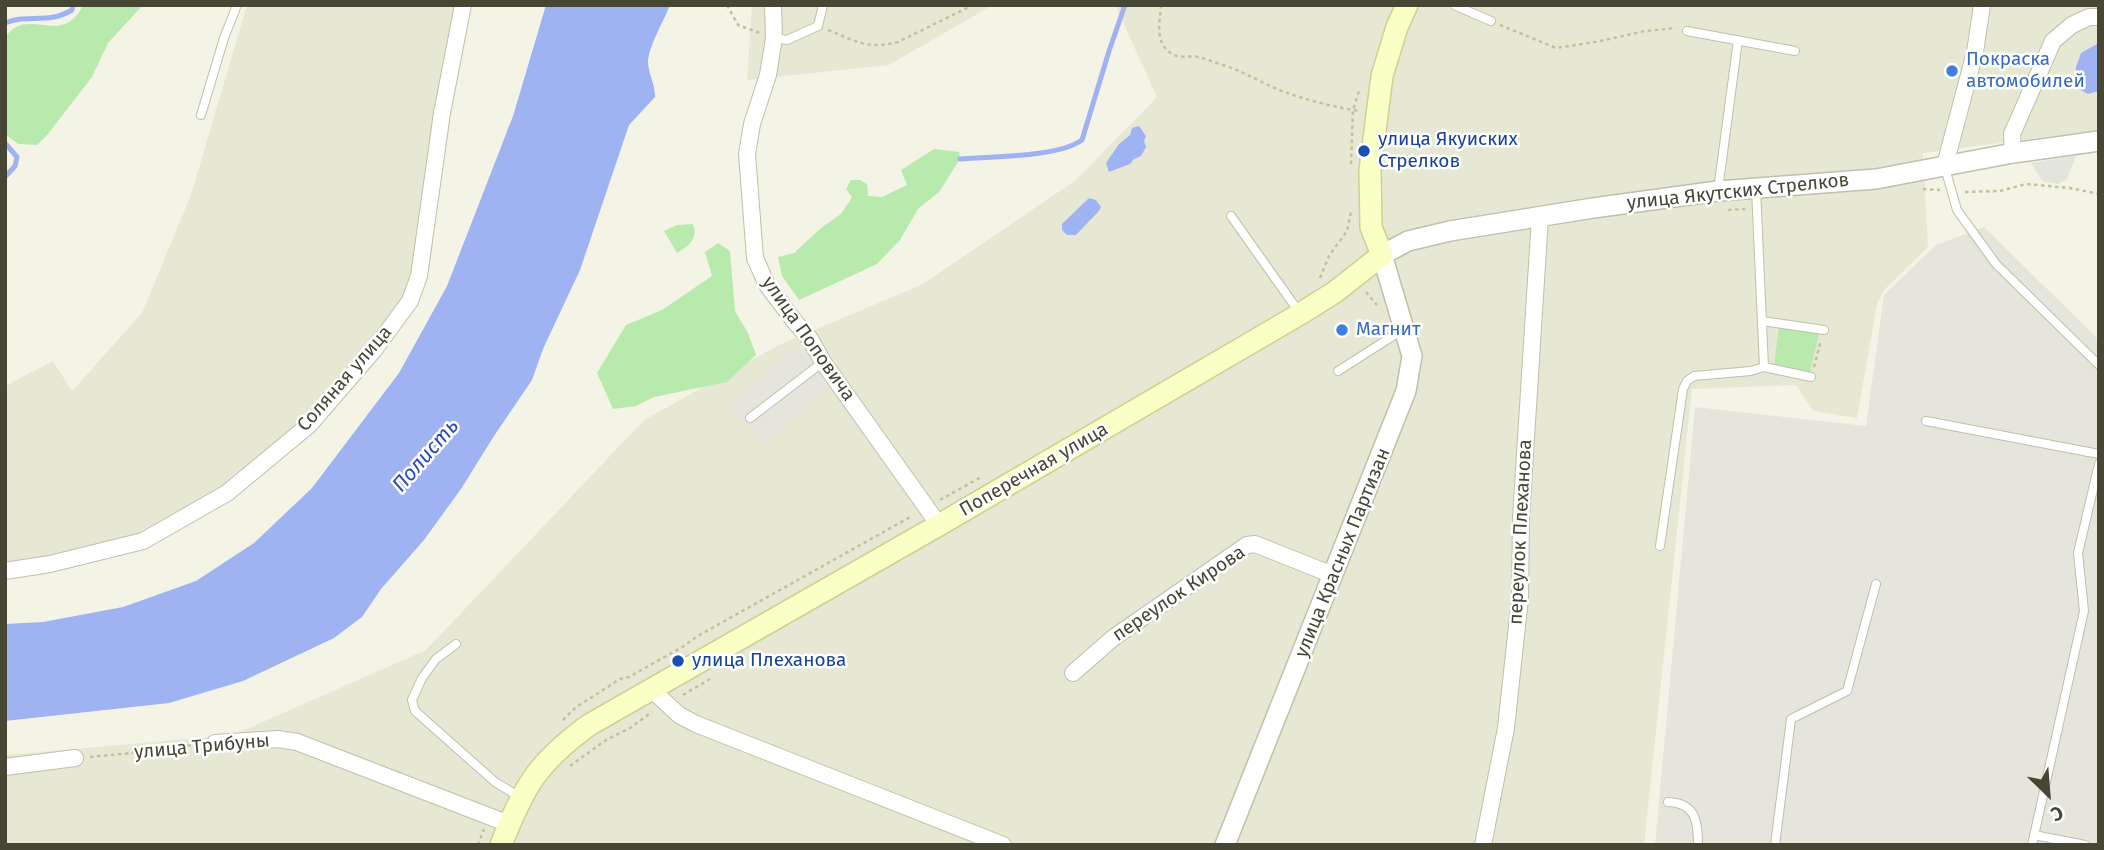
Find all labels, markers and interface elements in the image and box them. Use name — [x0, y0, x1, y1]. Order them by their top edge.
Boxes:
place label: Покраска автомобилей — [1966, 49, 2085, 93]
marker: Покраска автомобилей — [1944, 63, 1960, 79]
place label: улица Якуиских Стрелков — [1378, 129, 1518, 173]
marker: улица Якуиских Стрелков — [1356, 143, 1372, 159]
street label: улица Якутских Стрелков — [1626, 169, 1850, 215]
street label: улица Поповича — [756, 272, 860, 406]
place label: Магнит — [1356, 319, 1421, 341]
street label: Соляная улица — [293, 321, 397, 437]
marker: Магнит — [1334, 322, 1350, 338]
water label: Полисть — [387, 414, 465, 498]
street label: Поперечная улица — [956, 418, 1112, 522]
street label: переулок Плеханова — [1505, 439, 1537, 625]
street label: улица Красных Партизан — [1290, 445, 1396, 661]
street label: переулок Кирова — [1108, 541, 1250, 647]
place label: улица Плеханова — [692, 650, 846, 672]
marker: улица Плеханова — [670, 653, 686, 669]
street label: улица Трибуны — [133, 730, 271, 764]
north arrow — [2013, 759, 2083, 829]
text: С — [2047, 801, 2067, 826]

